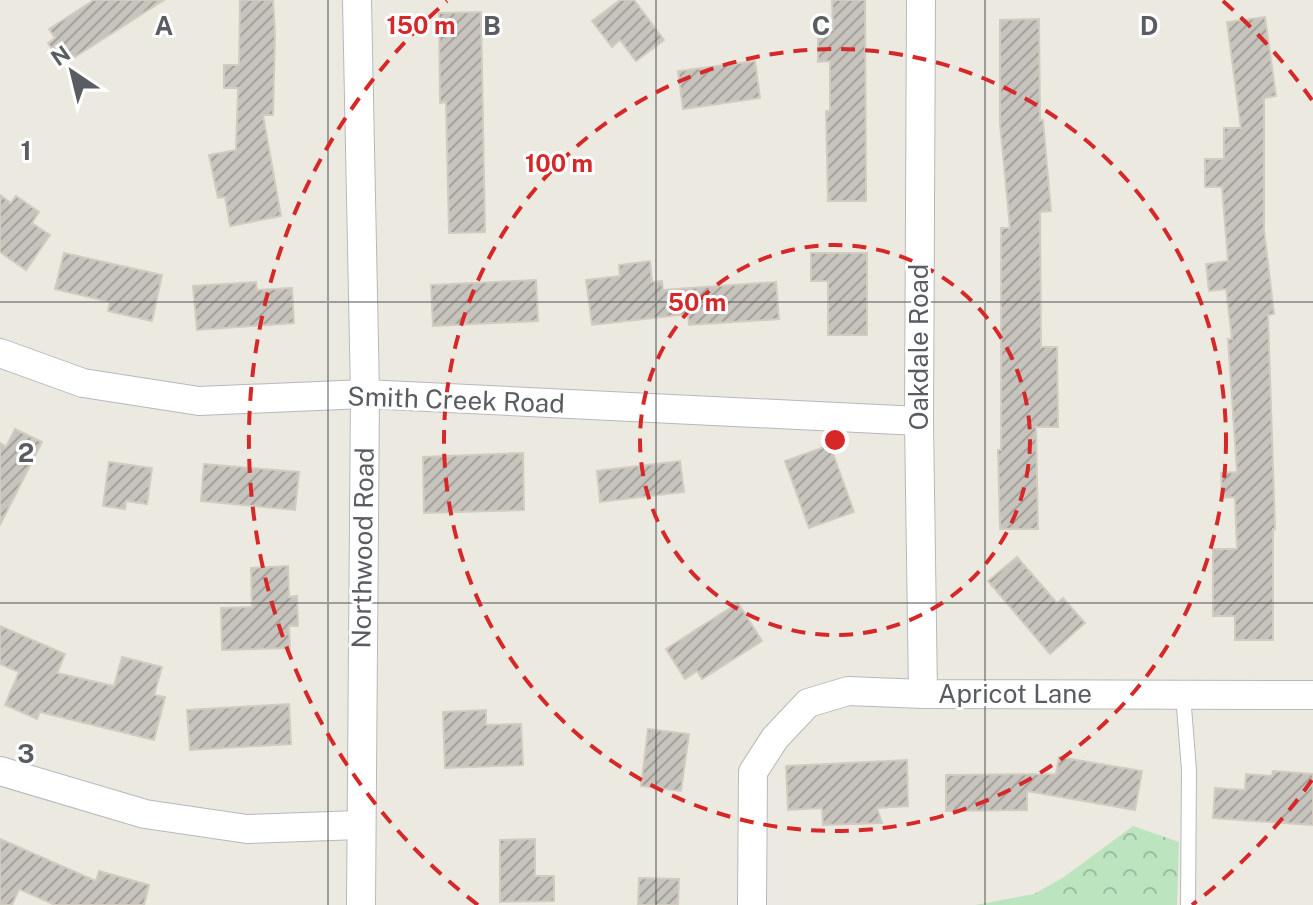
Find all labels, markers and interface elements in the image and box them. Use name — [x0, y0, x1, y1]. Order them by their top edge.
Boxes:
text: A — [155, 10, 174, 41]
text: B — [483, 10, 501, 41]
text: C — [812, 10, 830, 41]
text: D — [1140, 10, 1158, 41]
text: 150 m — [387, 11, 455, 39]
north arrow — [32, 32, 112, 112]
text: N — [46, 40, 75, 71]
text: 1 — [20, 135, 32, 166]
text: 100 m — [525, 149, 593, 177]
street label: Oakdale Road — [903, 264, 934, 430]
text: 50 m — [668, 288, 726, 316]
street label: Smith Creek Road — [347, 380, 565, 419]
centre of rings — [821, 426, 849, 454]
text: 2 — [18, 437, 34, 468]
street label: Northwood Road — [345, 447, 380, 649]
street label: Apricot Lane — [938, 678, 1092, 709]
text: 3 — [17, 738, 35, 769]

